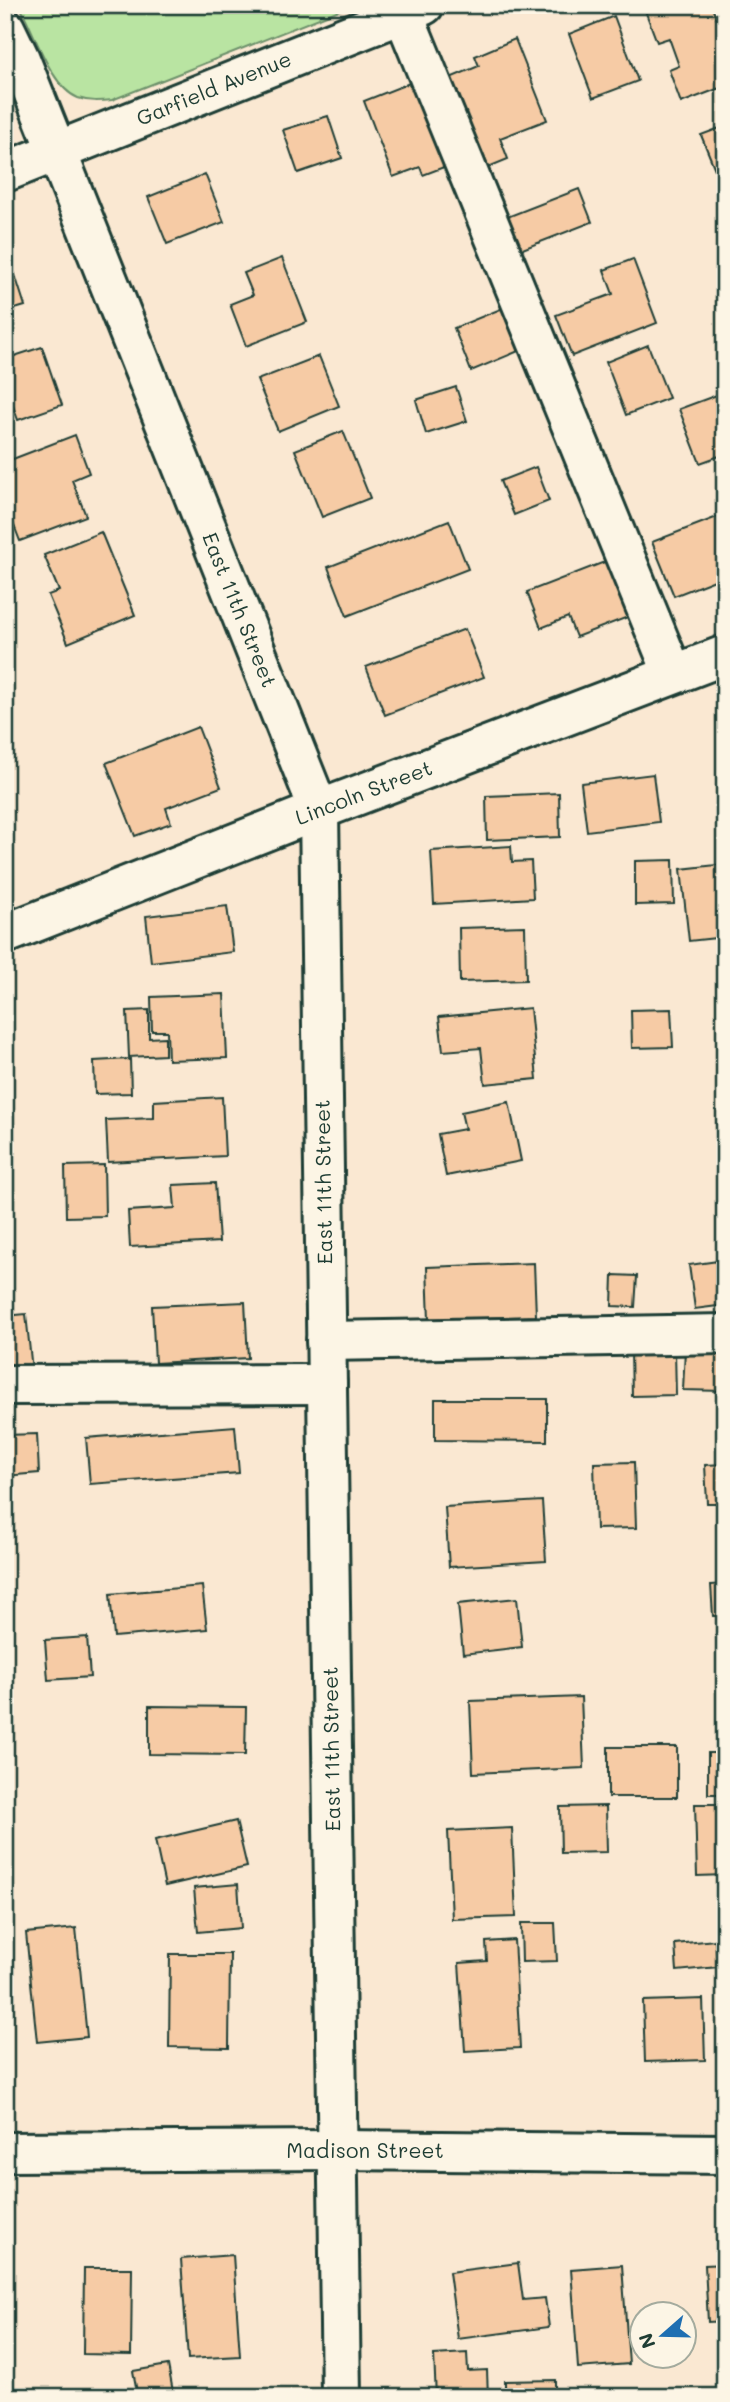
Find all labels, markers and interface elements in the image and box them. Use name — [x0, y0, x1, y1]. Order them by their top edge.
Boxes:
street label: Garfield Avenue — [132, 44, 295, 131]
street label: East 11th Street — [197, 528, 284, 691]
street label: Lincoln Street — [291, 753, 436, 830]
street label: East 11th Street — [308, 1099, 337, 1265]
street label: East 11th Street — [316, 1666, 345, 1832]
street label: Madison Street — [286, 2136, 444, 2163]
north arrow — [628, 2300, 698, 2370]
text: N — [632, 2330, 661, 2352]

